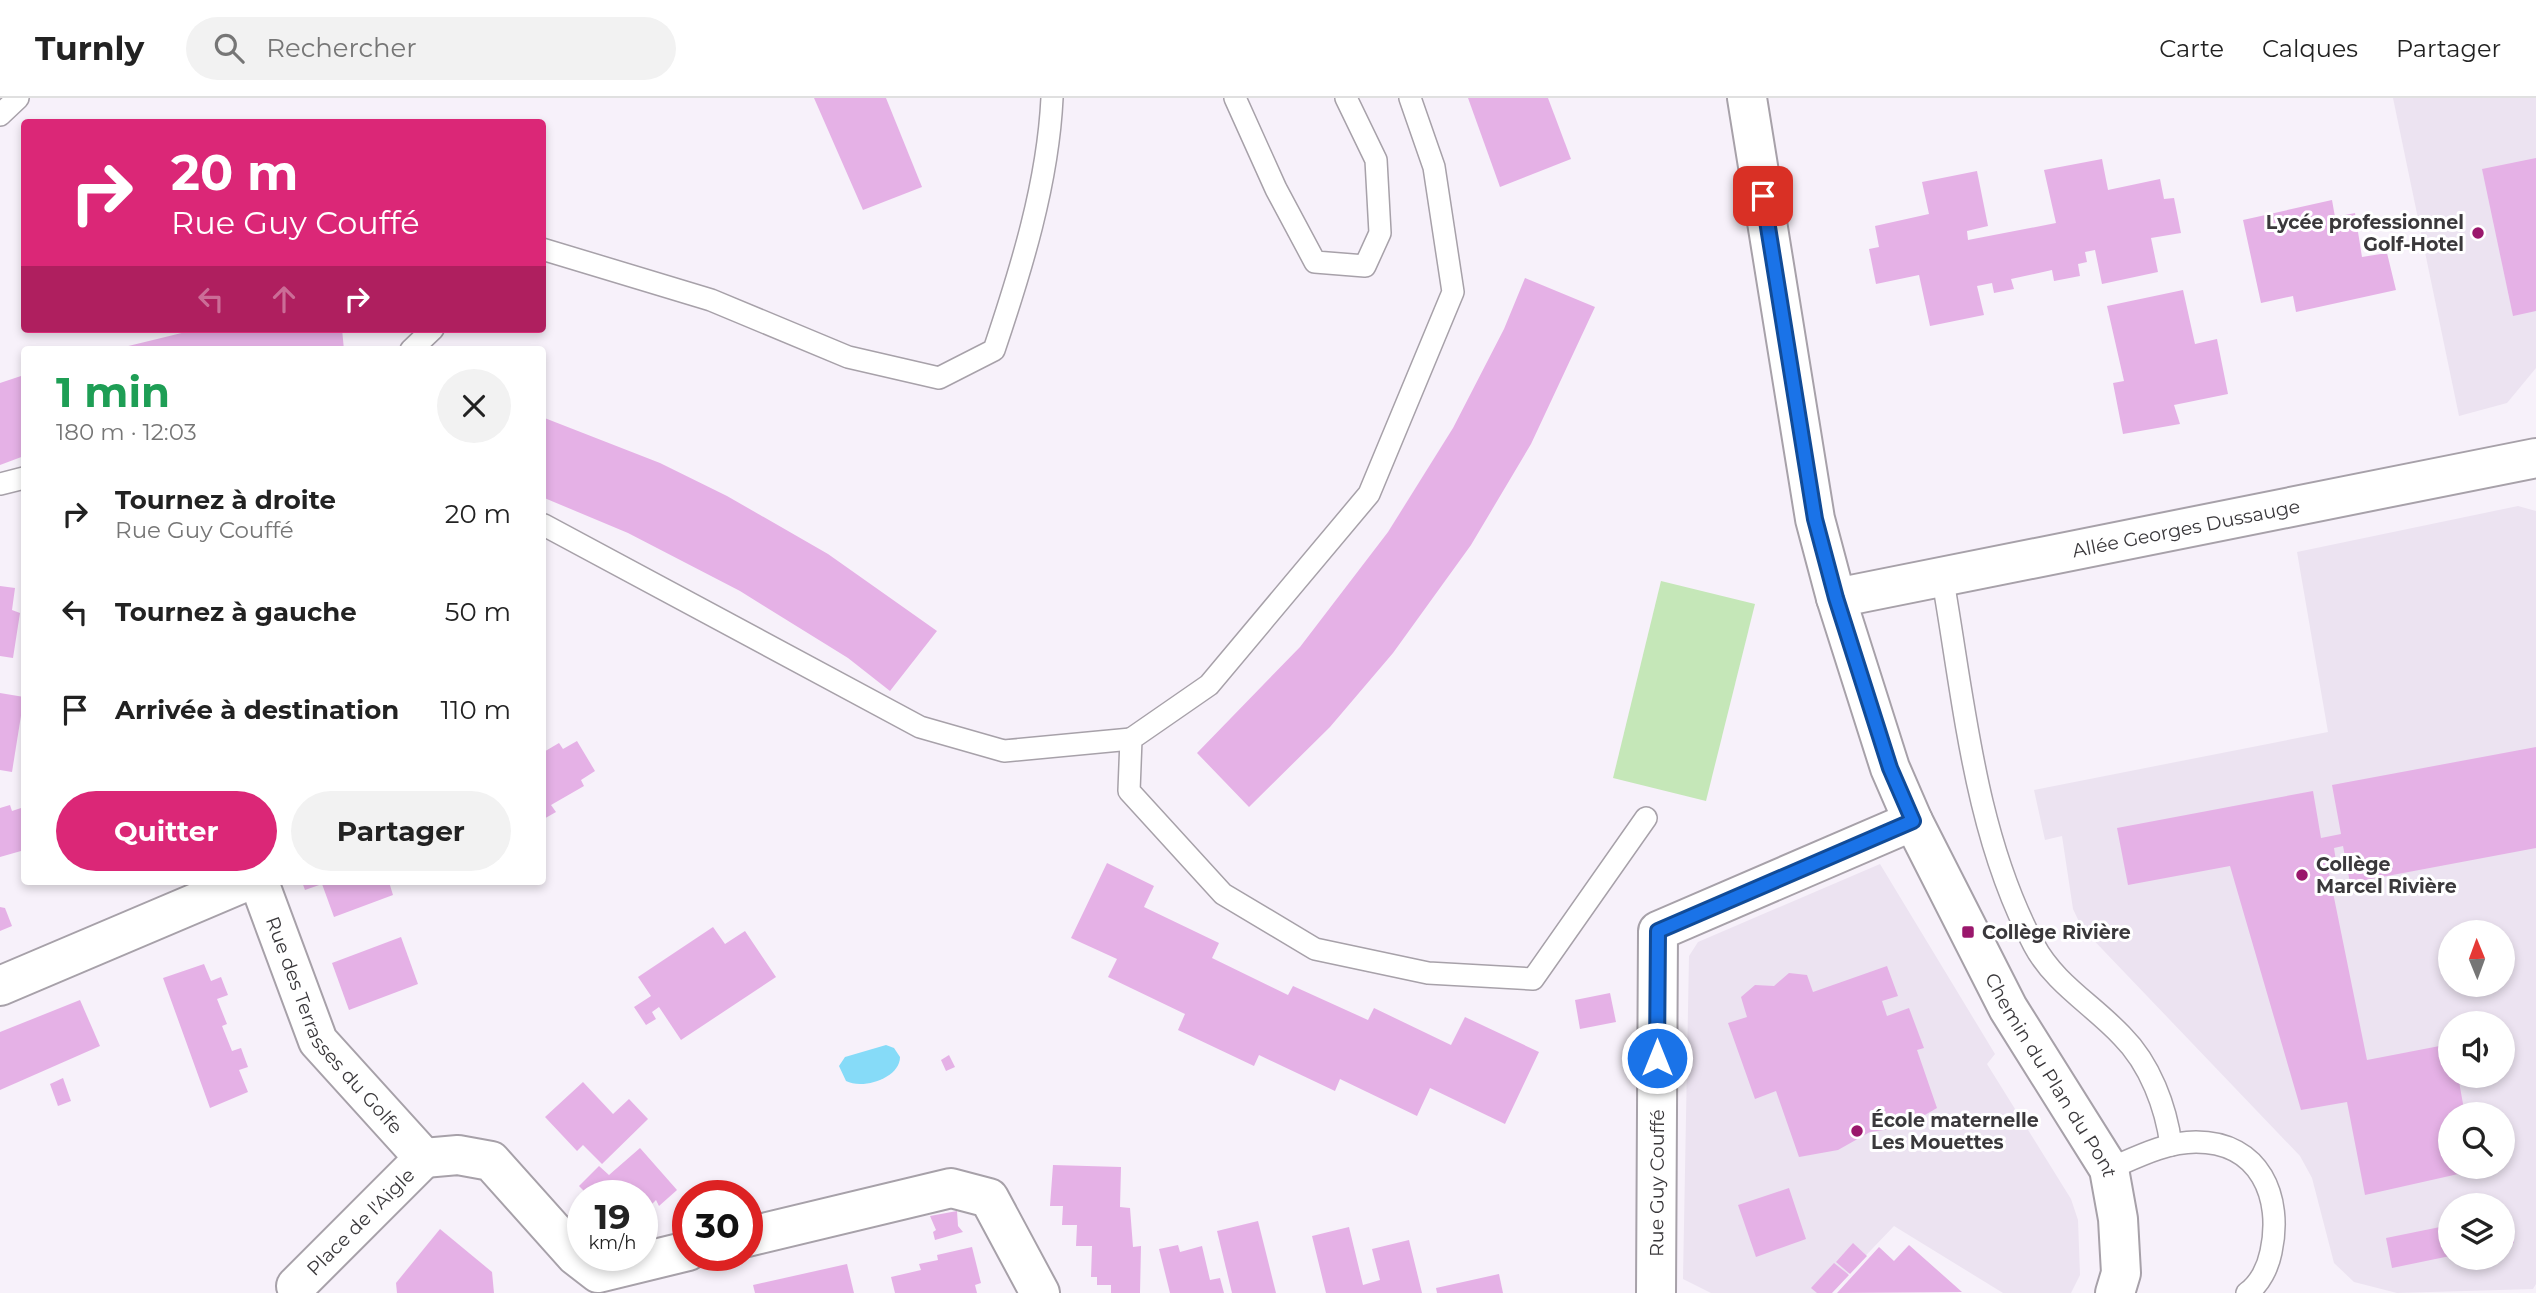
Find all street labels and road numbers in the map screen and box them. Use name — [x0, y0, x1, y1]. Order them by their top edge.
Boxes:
street label: Allée Georges Dussauge — [2070, 494, 2302, 562]
street label: Rue des Terrasses du Golfe — [261, 913, 408, 1138]
street label: Chemin du Plan du Pont — [1980, 969, 2122, 1179]
street label: Rue Guy Couffé — [1645, 1109, 1669, 1257]
street label: Place de l'Aigle — [302, 1163, 419, 1280]

